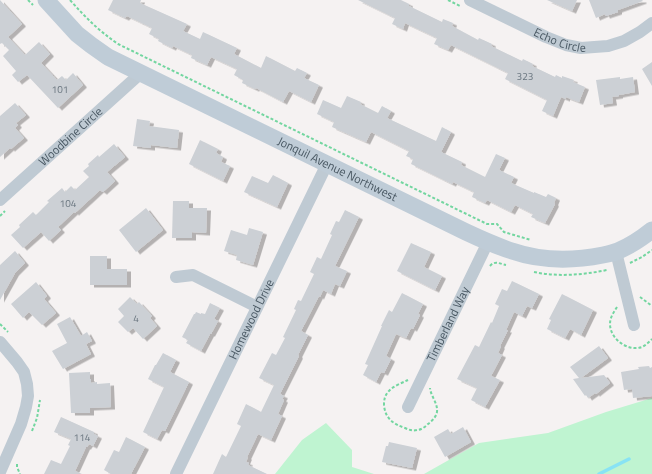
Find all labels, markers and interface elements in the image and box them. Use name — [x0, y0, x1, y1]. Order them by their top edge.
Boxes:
street label: Echo Circle — [531, 22, 587, 57]
house number: 323 — [517, 69, 533, 84]
house number: 101 — [52, 82, 68, 97]
street label: Woodbine Circle — [34, 102, 107, 170]
street label: Jonquil Avenue Northwest — [274, 131, 402, 206]
house number: 104 — [60, 196, 77, 211]
street label: Homewood Drive — [223, 276, 279, 363]
street label: Timberland Way — [421, 283, 474, 365]
house number: 4 — [133, 311, 139, 326]
house number: 114 — [74, 430, 91, 445]

